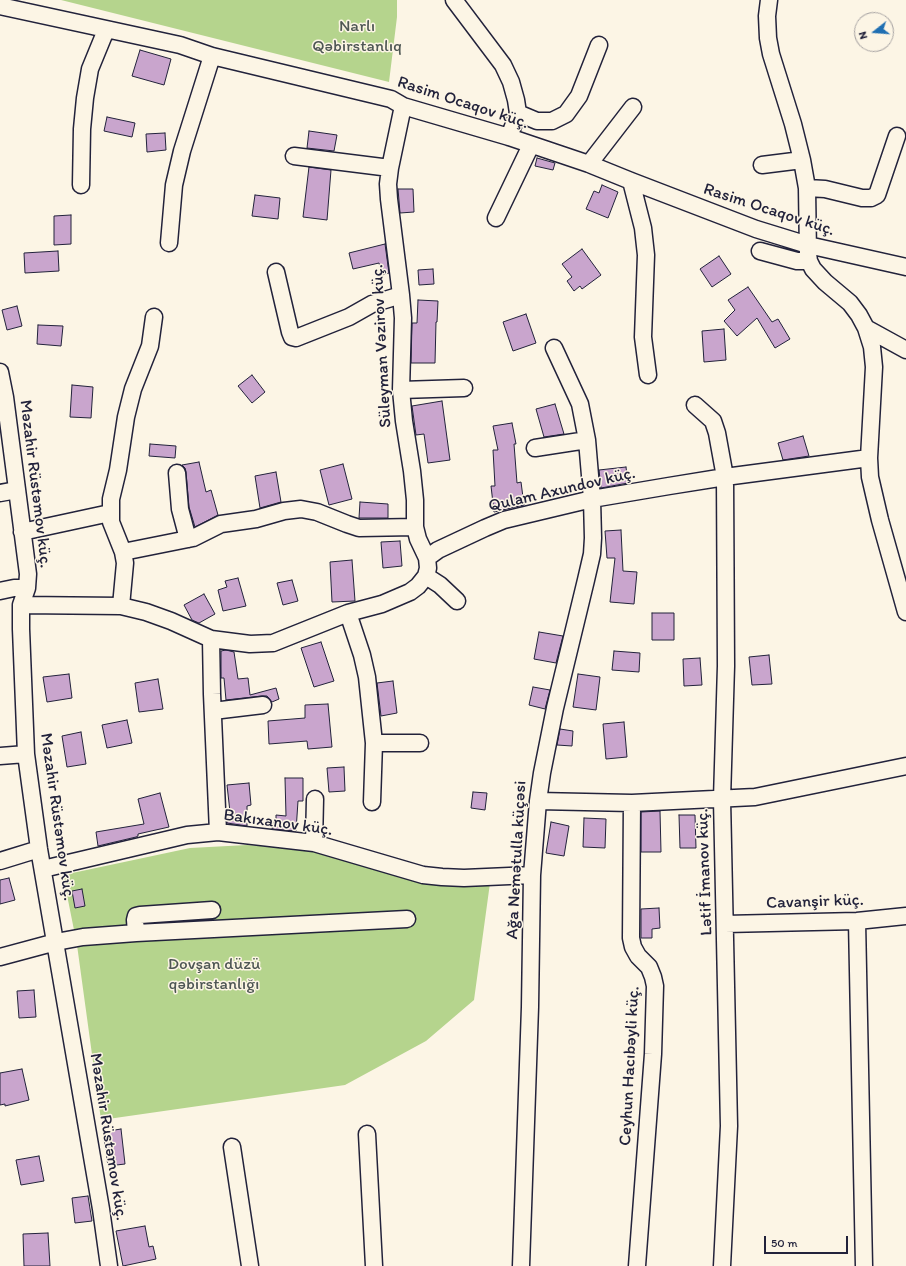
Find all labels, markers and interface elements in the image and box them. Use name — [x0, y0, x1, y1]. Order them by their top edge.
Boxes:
north arrow — [854, 12, 894, 52]
park label: Narlı Qəbirstanlıq — [312, 17, 402, 57]
text: N — [856, 30, 870, 41]
street label: Rasim Ocaqov küç. — [395, 72, 531, 134]
street label: Rasim Ocaqov küç. — [701, 179, 837, 241]
street label: Süleyman Vəzirov küç. — [368, 264, 396, 428]
street label: Məzahir Rüstəmov küç. — [15, 399, 55, 569]
street label: Qulam Axundov küç. — [487, 463, 637, 517]
street label: Məzahir Rüstəmov küç. — [35, 732, 79, 902]
street label: Ağa Nemətulla küçəsi — [503, 780, 531, 940]
street label: Bakıxanov küç. — [222, 805, 334, 841]
street label: Lətif İmanov küç. — [693, 808, 717, 936]
street label: Cavanşir küç. — [766, 890, 864, 914]
park label: Dovşan düzü qəbirstanlığı — [168, 955, 260, 995]
street label: Ceyhun Hacıbəyli küç. — [616, 986, 644, 1146]
street label: Məzahir Rüstəmov küç. — [85, 1052, 131, 1222]
scale bar — [766, 1228, 850, 1254]
text: 50 m — [771, 1236, 797, 1250]

